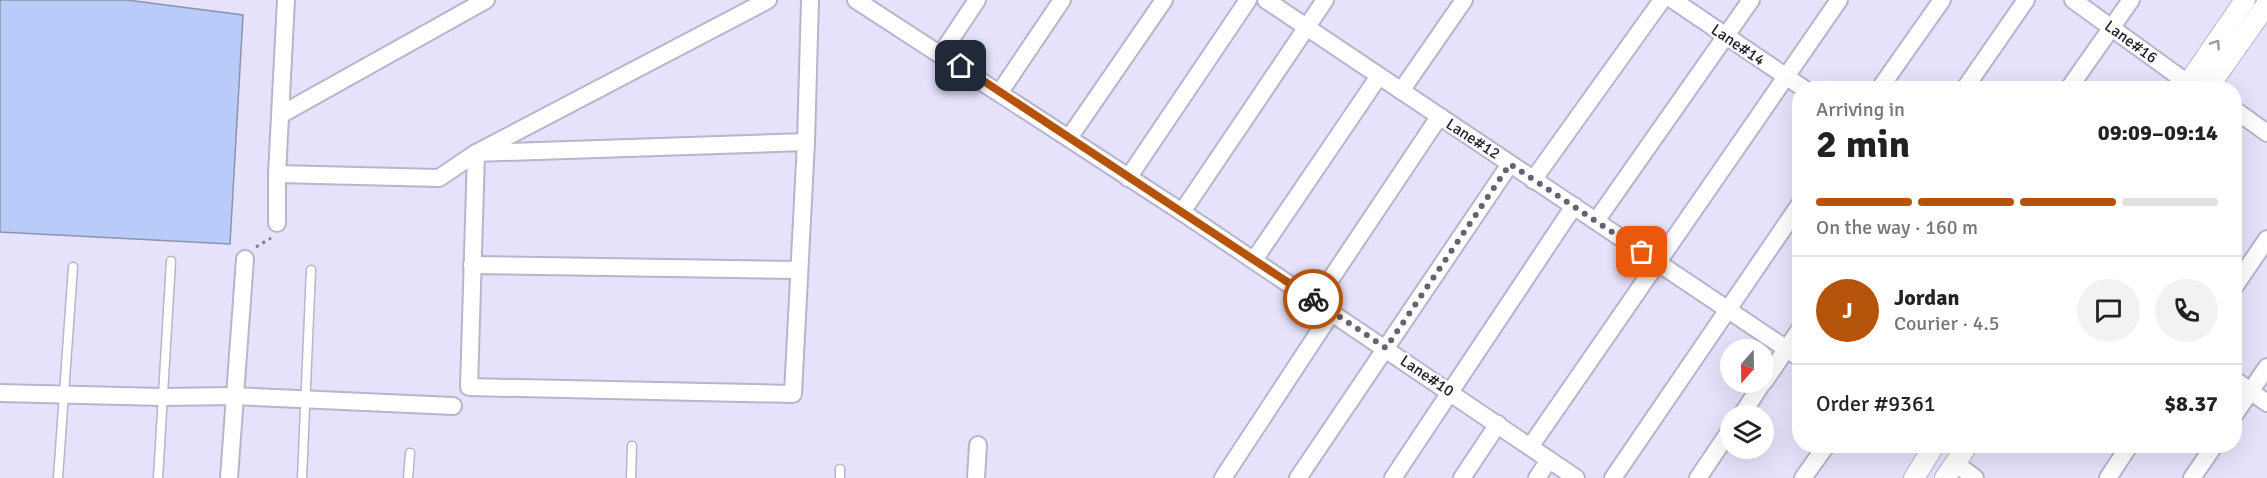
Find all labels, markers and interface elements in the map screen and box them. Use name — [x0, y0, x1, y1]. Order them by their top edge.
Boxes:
street label: Lane#16 — [2101, 16, 2161, 68]
street label: Lane#14 — [1707, 20, 1769, 70]
pin — [935, 40, 986, 91]
one-way arrow — [2208, 40, 2219, 51]
icon: home — [944, 49, 977, 82]
text: Arriving in — [1816, 97, 1905, 122]
street label: Lane#12 — [1442, 114, 1504, 164]
text: 09:09–09:14 — [2098, 119, 2218, 146]
text: 2 min — [1816, 120, 1910, 168]
text: On the way · 160 m — [1816, 215, 1978, 240]
pin — [1616, 226, 1667, 277]
icon: bag — [1625, 235, 1658, 268]
courier — [1283, 269, 1343, 329]
button: chat — [2077, 279, 2140, 342]
button: phone — [2155, 279, 2218, 342]
icon: bike — [1297, 283, 1330, 316]
text: Jordan — [1894, 284, 1960, 311]
text: J — [1842, 297, 1853, 324]
text: Courier · 4.5 — [1894, 311, 2000, 336]
north arrow — [1720, 339, 1774, 393]
map controls — [1720, 339, 1774, 459]
street label: Lane#10 — [1396, 351, 1458, 401]
text: Order #9361 — [1816, 390, 1936, 417]
text: $8.37 — [2164, 390, 2218, 417]
button: layers — [1720, 405, 1774, 459]

